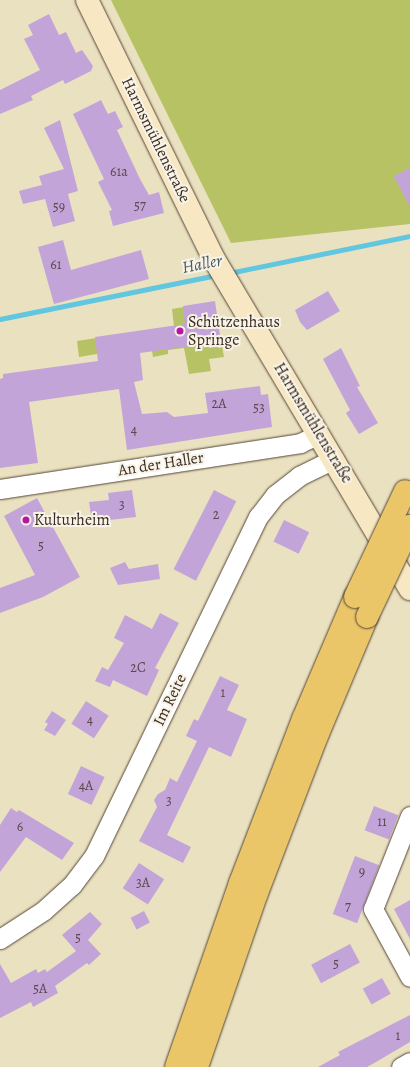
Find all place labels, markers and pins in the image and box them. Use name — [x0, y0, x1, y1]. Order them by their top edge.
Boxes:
place label: Schützenhaus Springe — [188, 312, 280, 350]
marker: Schützenhaus Springe — [175, 326, 185, 336]
place label: Kulturheim — [34, 510, 110, 530]
marker: Kulturheim — [21, 515, 31, 525]

